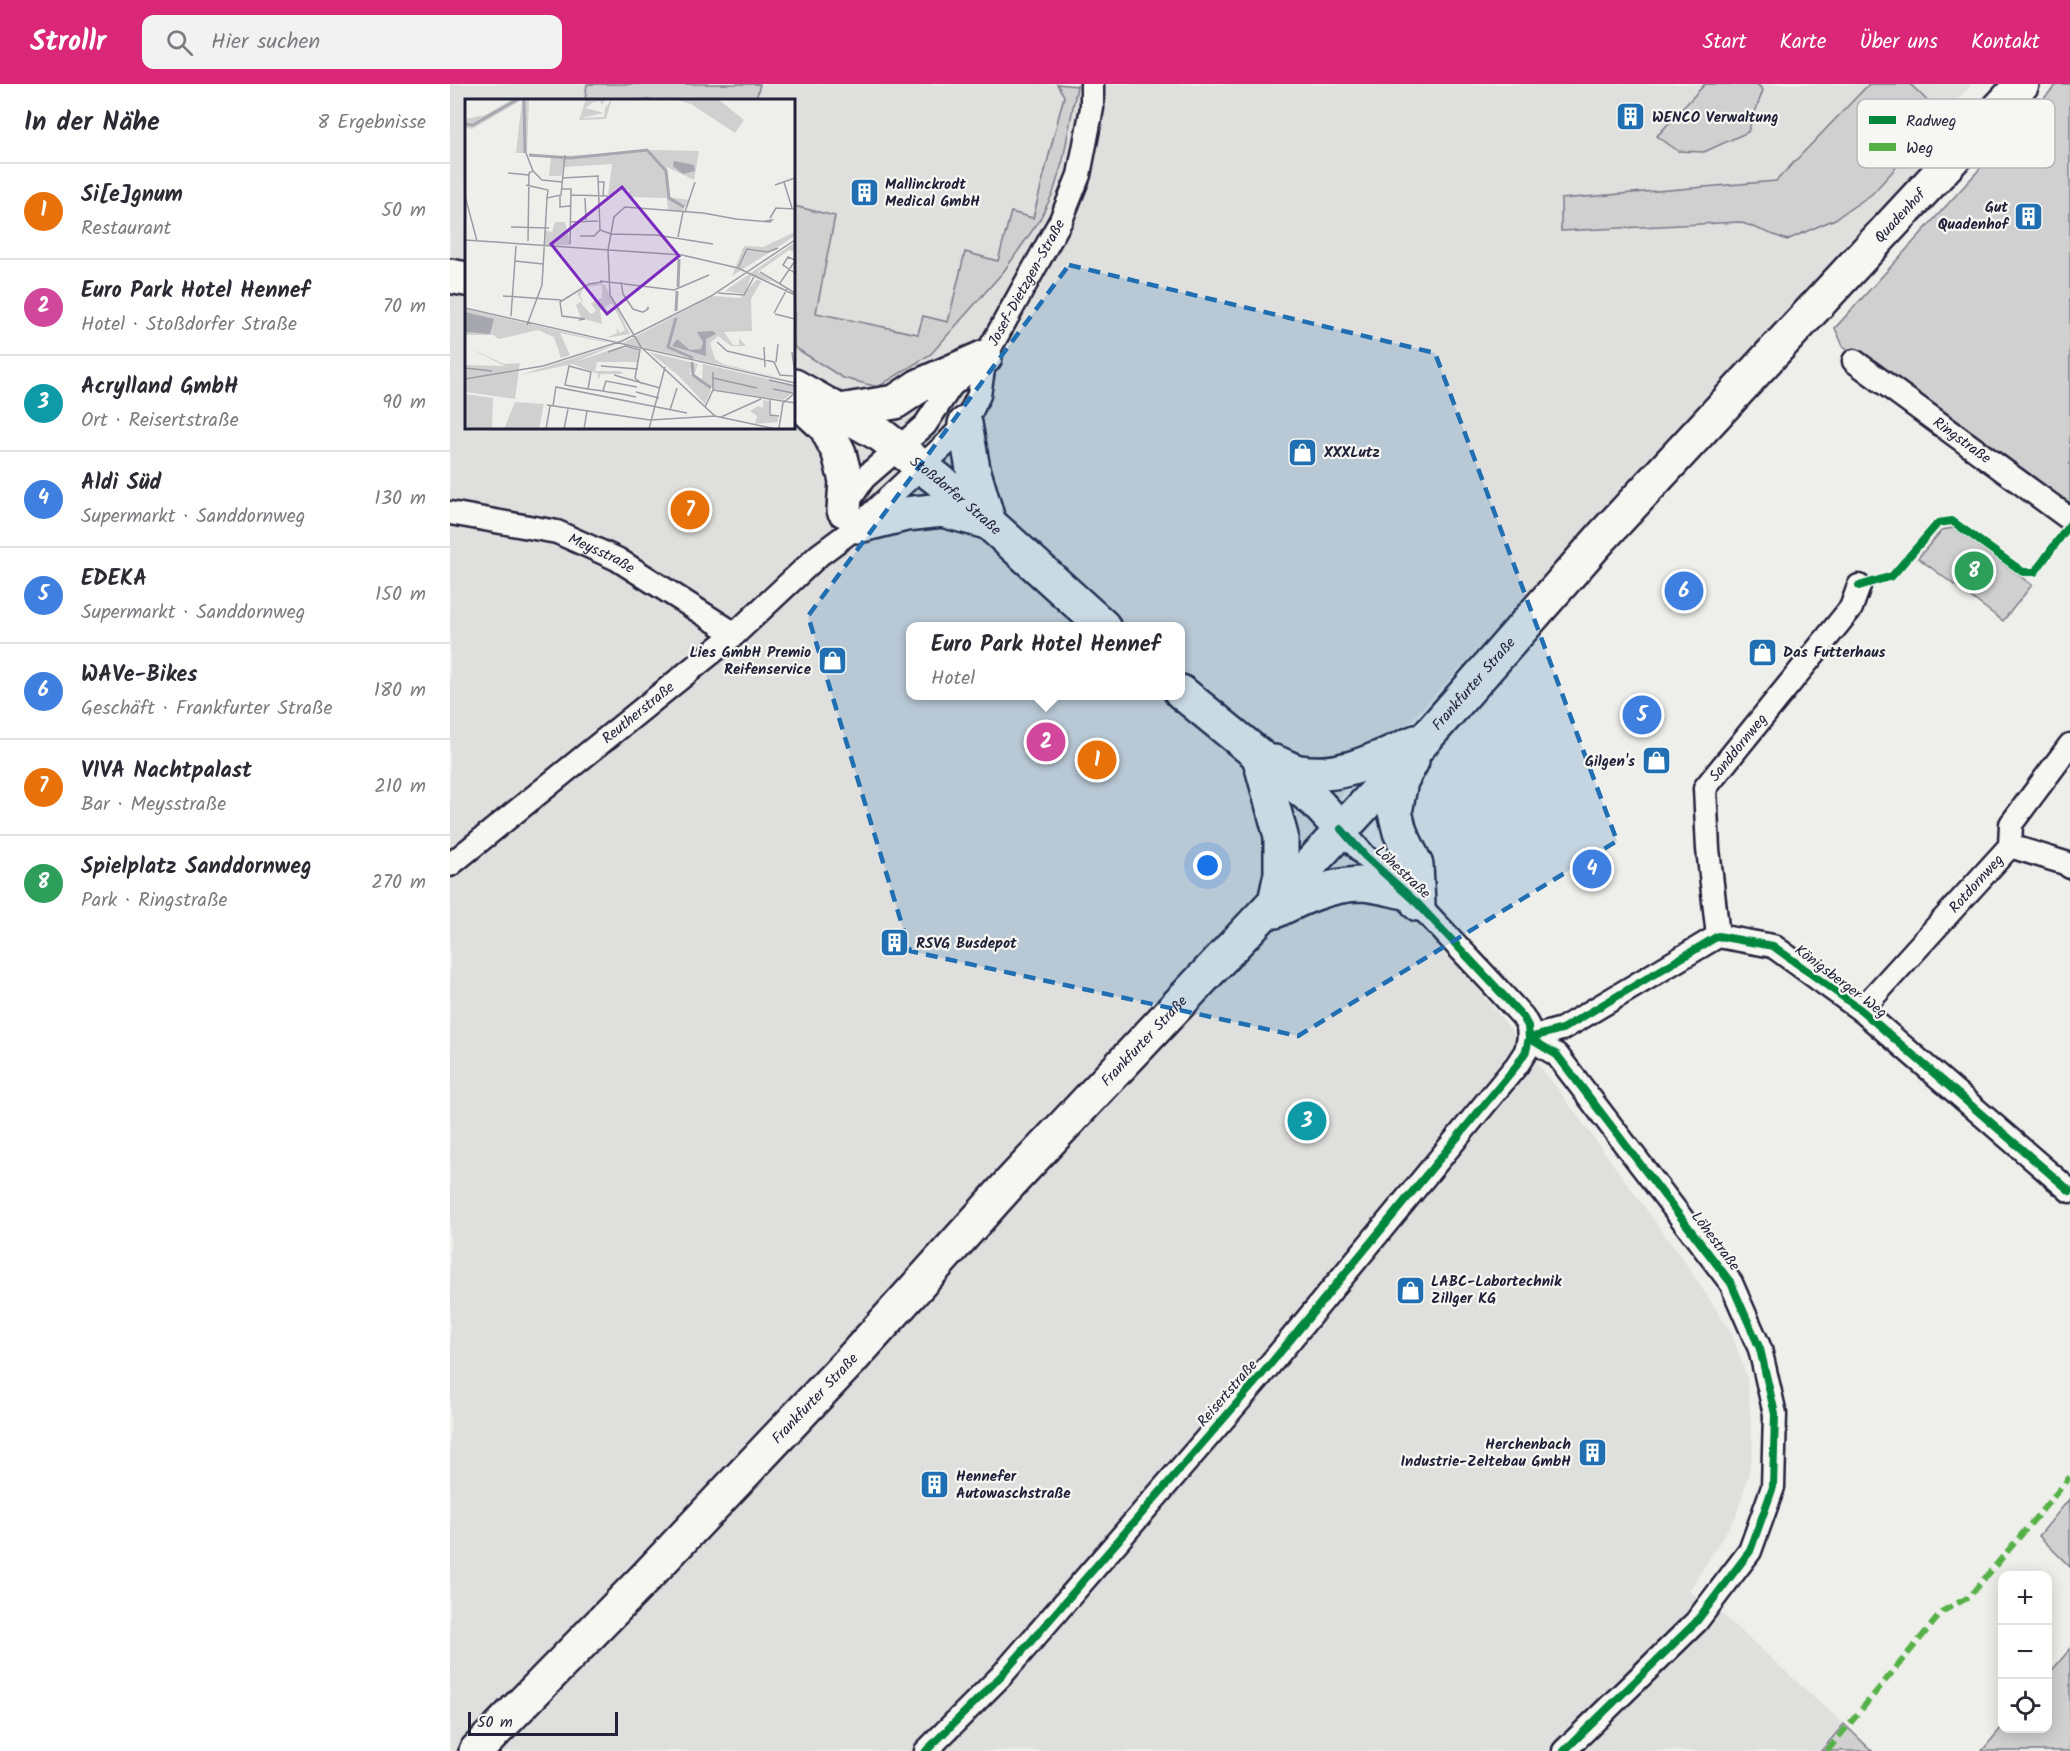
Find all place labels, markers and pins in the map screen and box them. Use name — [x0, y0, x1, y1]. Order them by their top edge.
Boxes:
building icon: WENCO Verwaltung — [1615, 101, 1647, 133]
place label: WENCO Verwaltung — [1652, 106, 1778, 130]
place label: Mallinckrodt Medical GmbH — [885, 173, 980, 214]
building icon: Mallinckrodt Medical GmbH — [848, 177, 880, 209]
place label: Gut Quadenhof — [1938, 196, 2009, 237]
building icon: Gut Quadenhof — [2013, 200, 2045, 232]
shop icon: XXXLutz — [1287, 436, 1319, 468]
place label: XXXLutz — [1323, 441, 1380, 465]
pin: 7 — [670, 488, 710, 532]
pin: 8 — [1954, 548, 1994, 594]
pin: 6 — [1664, 568, 1704, 614]
shop icon: Das Futterhaus — [1746, 636, 1778, 668]
place label: Lies GmbH Premio Reifenservice — [690, 641, 812, 682]
place label: Das Futterhaus — [1783, 641, 1886, 665]
shop icon: Lies GmbH Premio Reifenservice — [816, 645, 848, 677]
pin: 5 — [1622, 692, 1662, 738]
pin: 2 — [1026, 720, 1066, 764]
pin: 1 — [1078, 738, 1116, 782]
shop icon: Gilgen's — [1640, 745, 1672, 777]
place label: Gilgen's — [1585, 750, 1635, 774]
pin: 4 — [1572, 846, 1612, 892]
building icon: RSVG Busdepot — [879, 927, 911, 959]
place label: RSVG Busdepot — [916, 932, 1017, 956]
pin: 3 — [1288, 1098, 1326, 1144]
place label: LABC-Labortechnik Zillger KG — [1431, 1270, 1562, 1311]
shop icon: LABC-Labortechnik Zillger KG — [1394, 1274, 1426, 1306]
place label: Herchenbach Industrie-Zeltebau GmbH — [1400, 1433, 1571, 1474]
building icon: Herchenbach Industrie-Zeltebau GmbH — [1576, 1437, 1608, 1469]
place label: Hennefer Autowaschstraße — [956, 1465, 1071, 1506]
building icon: Hennefer Autowaschstraße — [919, 1469, 951, 1501]

